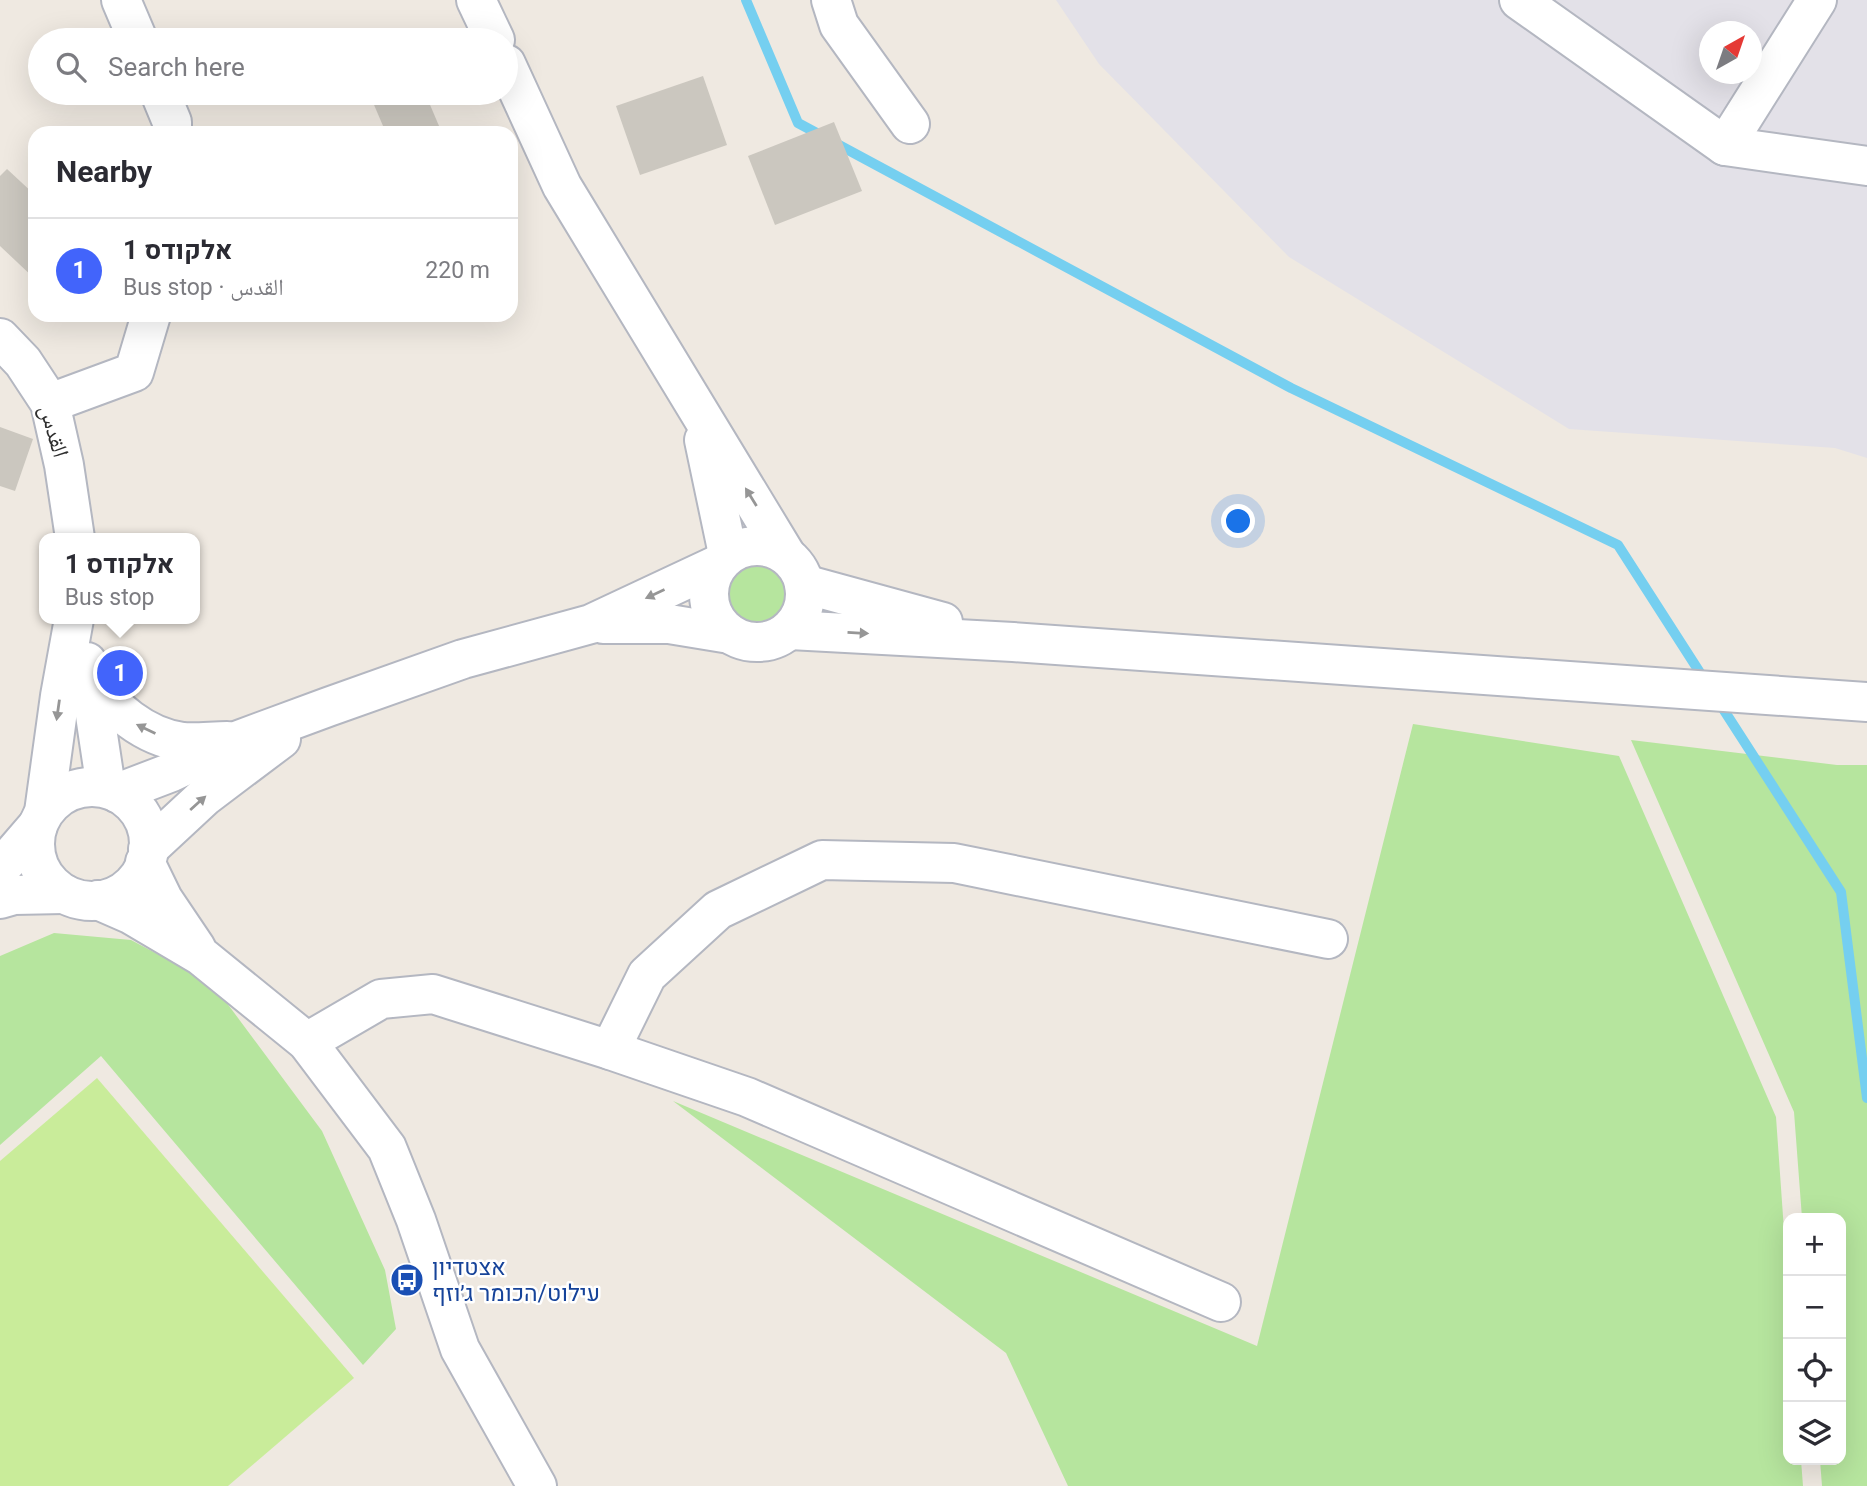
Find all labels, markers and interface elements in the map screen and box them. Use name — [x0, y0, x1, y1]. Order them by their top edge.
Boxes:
north arrow — [1699, 21, 1762, 84]
search box — [28, 28, 518, 105]
icon: search — [52, 48, 90, 86]
text: Search here — [108, 52, 245, 82]
text: Nearby — [56, 154, 152, 189]
text: אלקודס 1 — [123, 235, 232, 265]
text: 1 — [72, 257, 86, 284]
text: 220 m — [425, 257, 490, 284]
text: Bus stop · القدس — [123, 274, 284, 301]
street label: القدس — [34, 402, 74, 460]
one-way arrow — [744, 488, 757, 507]
your location — [1221, 504, 1255, 538]
popup — [39, 533, 200, 624]
text: אלקודס 1 — [65, 549, 174, 579]
text: Bus stop — [65, 584, 155, 611]
one-way arrow — [645, 588, 665, 600]
one-way arrow — [847, 628, 869, 639]
pin: 1 — [97, 647, 143, 699]
one-way arrow — [53, 699, 64, 721]
one-way arrow — [136, 723, 156, 734]
one-way arrow — [189, 795, 207, 811]
map controls — [1783, 1213, 1846, 1465]
button: + — [1783, 1213, 1846, 1276]
place label: אצטדיון עילוט/הכומר ג׳וזף — [432, 1254, 600, 1307]
bus stop icon: אצטדיון עילוט/הכומר ג׳וזף — [388, 1261, 426, 1299]
button: − — [1783, 1276, 1846, 1339]
button: locate — [1783, 1339, 1846, 1402]
button: layers — [1783, 1402, 1846, 1465]

